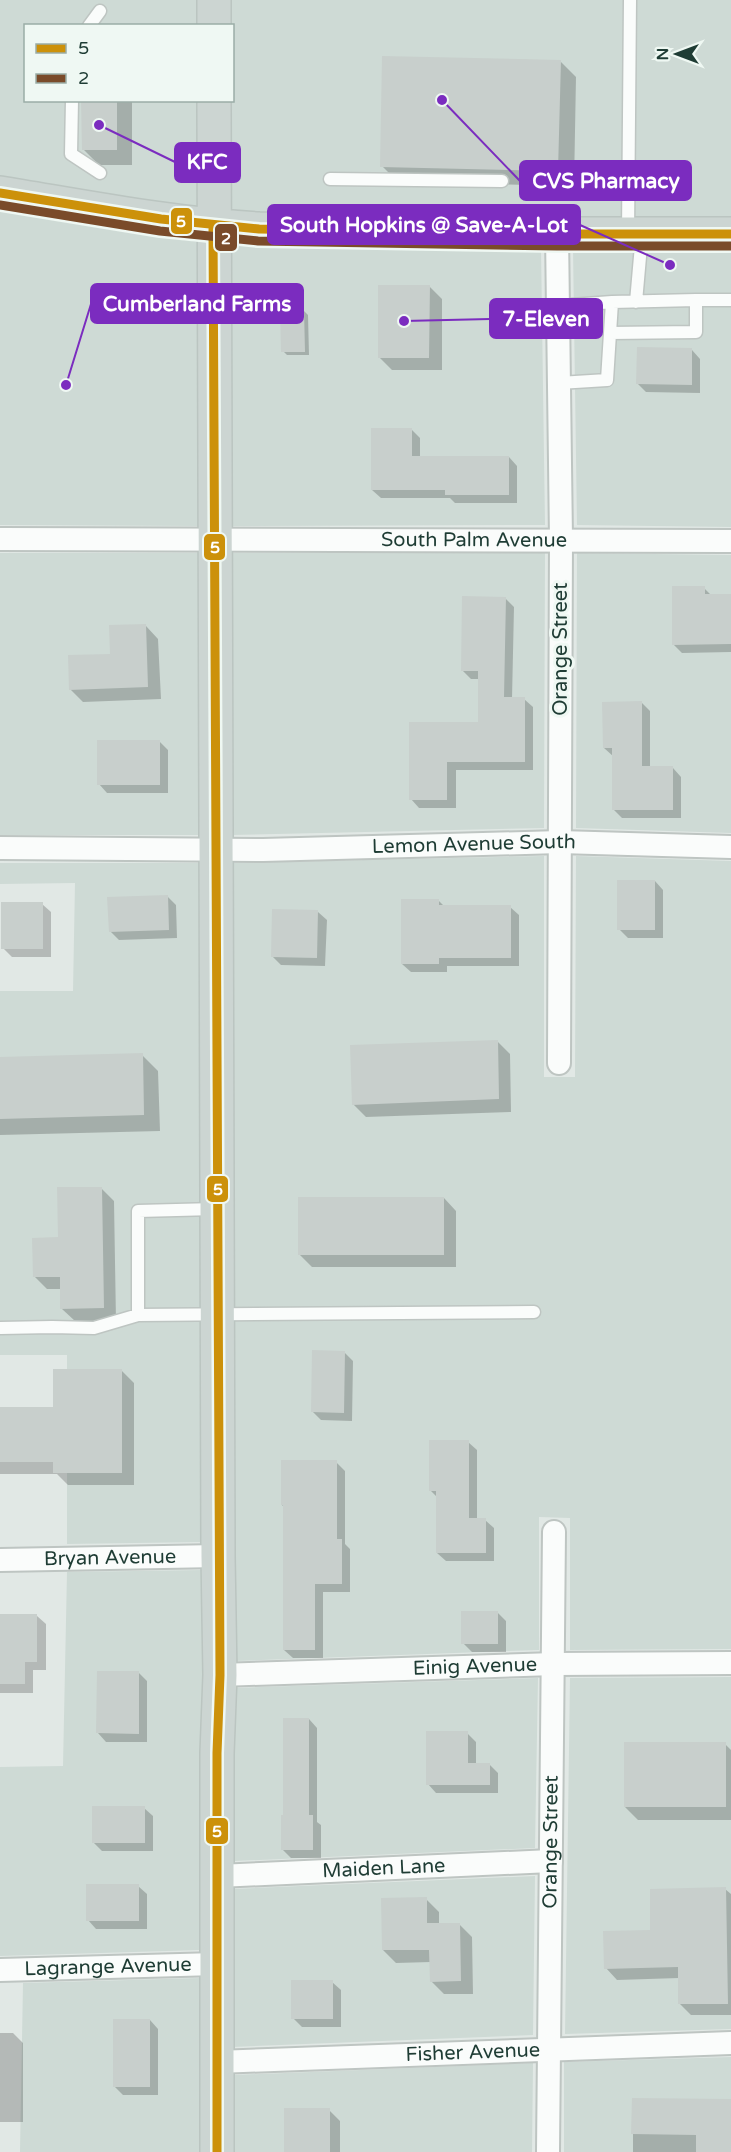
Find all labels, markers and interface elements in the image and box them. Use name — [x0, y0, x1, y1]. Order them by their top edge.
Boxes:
legend — [24, 24, 234, 102]
north arrow — [647, 24, 707, 84]
text: 5 — [78, 37, 89, 59]
text: N — [653, 48, 673, 60]
text: 2 — [78, 67, 89, 89]
callout: KFC — [175, 143, 240, 182]
text: KFC — [186, 150, 228, 175]
callout: CVS Pharmacy — [520, 161, 691, 200]
text: CVS Pharmacy — [532, 169, 681, 194]
callout: South Hopkins @ Save-A-Lot — [268, 205, 580, 244]
line badge: 5 — [170, 207, 193, 235]
text: 5 — [176, 212, 186, 232]
text: South Hopkins @ Save-A-Lot — [280, 213, 568, 238]
line badge: 2 — [214, 223, 238, 252]
text: 2 — [221, 229, 231, 249]
callout: Cumberland Farms — [91, 284, 303, 323]
text: Cumberland Farms — [103, 292, 291, 317]
callout: 7-Eleven — [490, 299, 602, 338]
text: 7-Eleven — [502, 307, 590, 332]
street label: South Palm Avenue — [381, 528, 567, 553]
line badge: 5 — [203, 533, 226, 561]
text: 5 — [210, 538, 220, 558]
street label: Orange Street — [549, 582, 573, 716]
street label: Lemon Avenue South — [372, 830, 576, 859]
line badge: 5 — [206, 1175, 229, 1203]
text: 5 — [213, 1180, 223, 1200]
street label: Bryan Avenue — [44, 1545, 176, 1571]
street label: Einig Avenue — [412, 1653, 537, 1681]
street label: Orange Street — [538, 1775, 564, 1909]
line badge: 5 — [205, 1817, 229, 1845]
text: 5 — [212, 1822, 222, 1842]
street label: Maiden Lane — [322, 1854, 446, 1883]
street label: Lagrange Avenue — [24, 1953, 192, 1981]
street label: Fisher Avenue — [405, 2038, 541, 2067]

